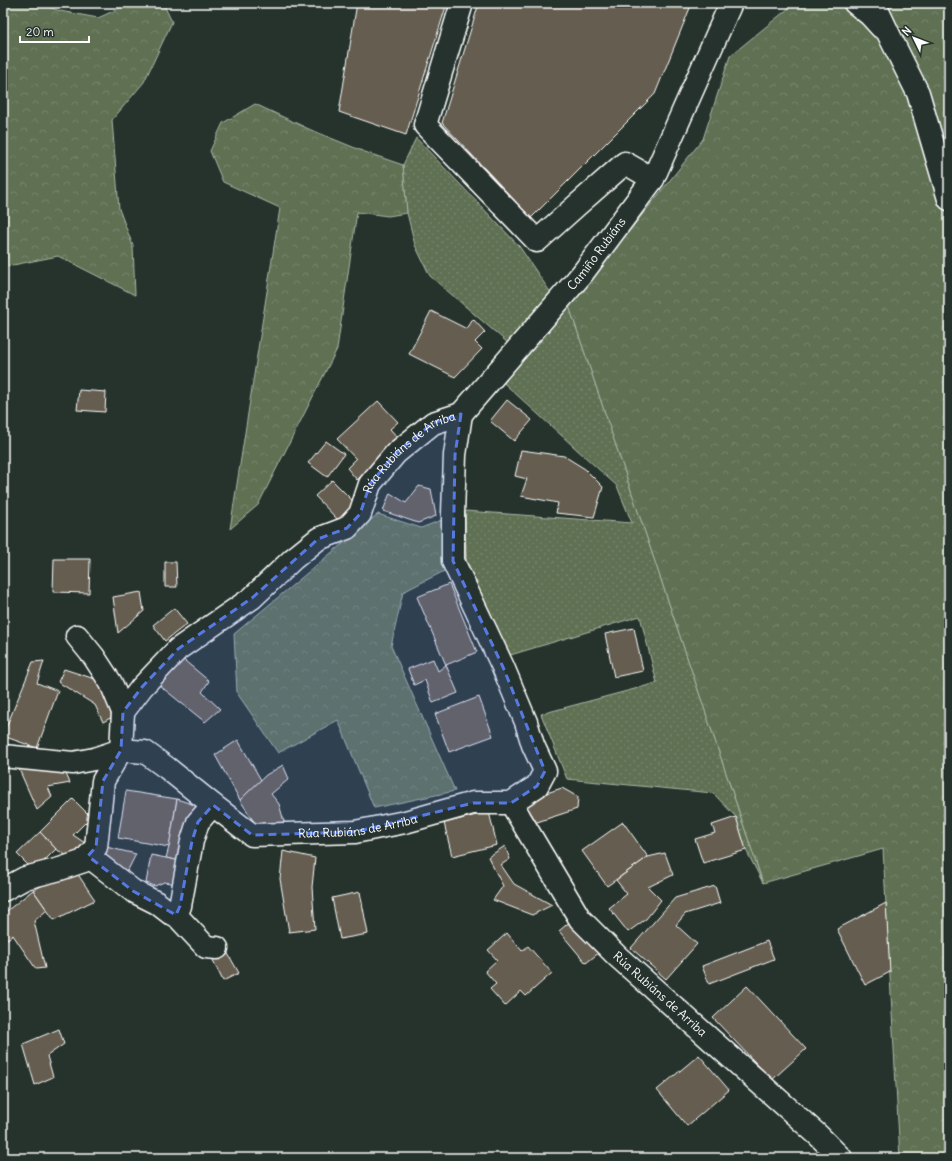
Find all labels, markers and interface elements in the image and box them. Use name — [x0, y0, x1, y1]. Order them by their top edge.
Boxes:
scale bar — [20, 18, 89, 44]
north arrow — [894, 18, 934, 58]
text: 20 m — [26, 24, 54, 39]
text: N — [899, 24, 914, 39]
street label: Camiño Rubiáns — [564, 214, 629, 293]
street label: Rúa Rubiáns de Arriba — [360, 408, 457, 495]
street label: Rúa Rubiáns de Arriba — [298, 811, 419, 841]
street label: Rúa Rubiáns de Arriba — [610, 948, 710, 1040]

